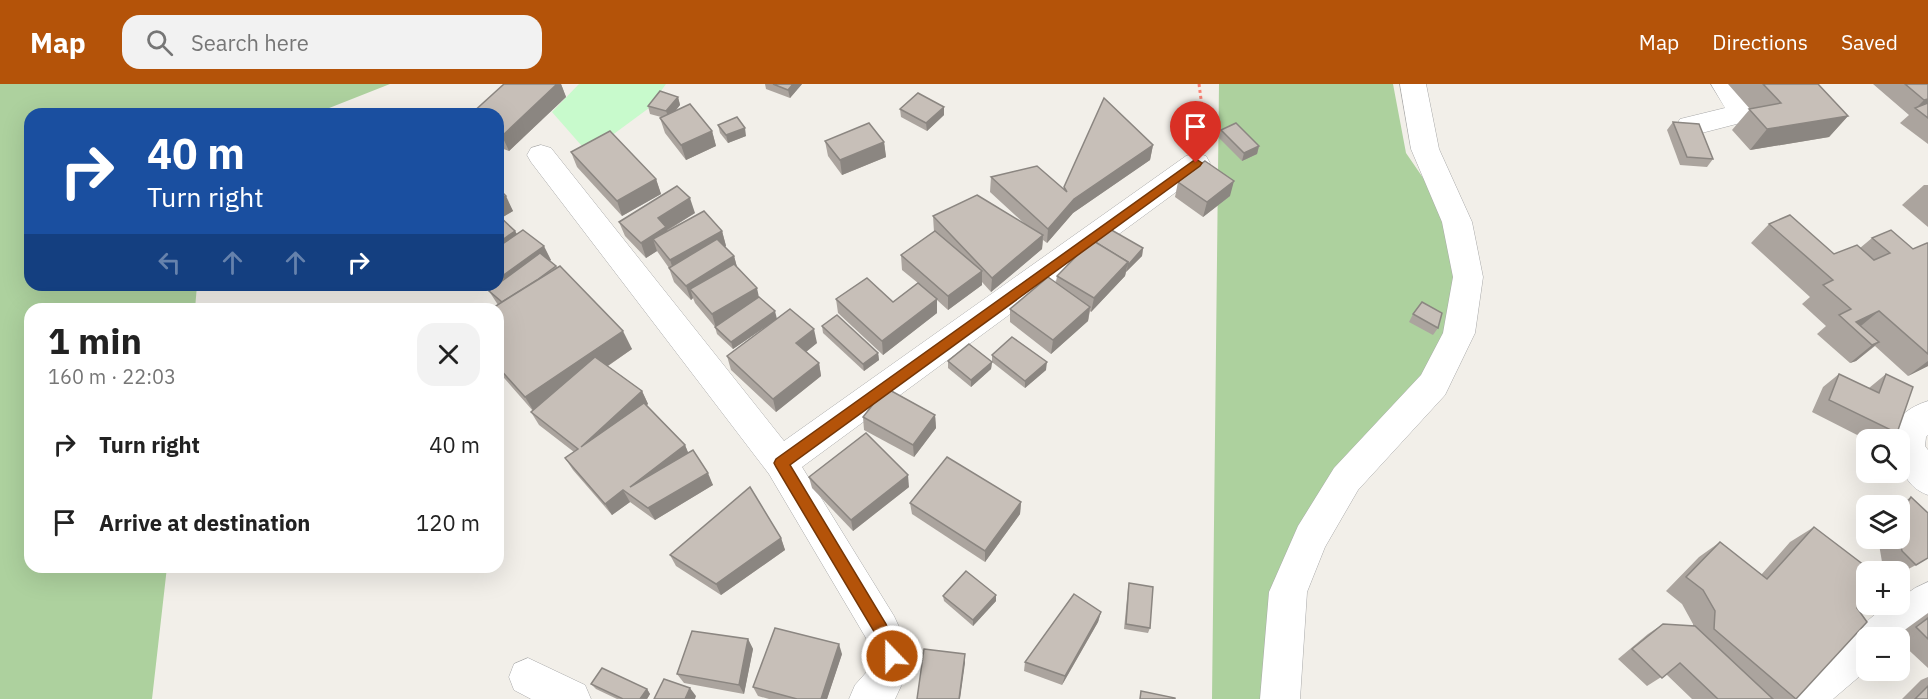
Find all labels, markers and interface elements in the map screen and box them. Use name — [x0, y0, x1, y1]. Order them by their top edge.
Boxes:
search box — [122, 15, 542, 69]
text: Map — [30, 24, 86, 61]
icon: search — [143, 26, 176, 59]
text: Search here — [191, 28, 309, 57]
text: Map — [1639, 28, 1679, 56]
text: Directions — [1712, 28, 1808, 56]
text: Saved — [1841, 28, 1898, 56]
pin — [1170, 101, 1221, 163]
icon: arrive — [1179, 110, 1212, 143]
text: 40 m — [147, 126, 245, 181]
icon: right — [48, 132, 126, 210]
text: Turn right — [147, 179, 264, 214]
icon: left — [153, 246, 186, 279]
icon: ahead — [216, 246, 249, 279]
icon: ahead — [279, 246, 312, 279]
icon: right — [342, 246, 375, 279]
text: 1 min — [48, 317, 142, 364]
button: close — [417, 323, 480, 386]
text: 160 m · 22:03 — [48, 363, 176, 390]
icon: right — [48, 428, 81, 461]
map controls — [1856, 429, 1910, 681]
button: search — [1856, 429, 1910, 483]
text: Turn right — [99, 430, 200, 459]
text: 40 m — [429, 430, 480, 459]
button: layers — [1856, 495, 1910, 549]
icon: arrive — [48, 506, 81, 539]
text: Arrive at destination — [99, 508, 310, 537]
text: 120 m — [416, 508, 480, 537]
button: + — [1856, 561, 1910, 615]
position arrow — [860, 624, 924, 688]
button: − — [1856, 627, 1910, 681]

